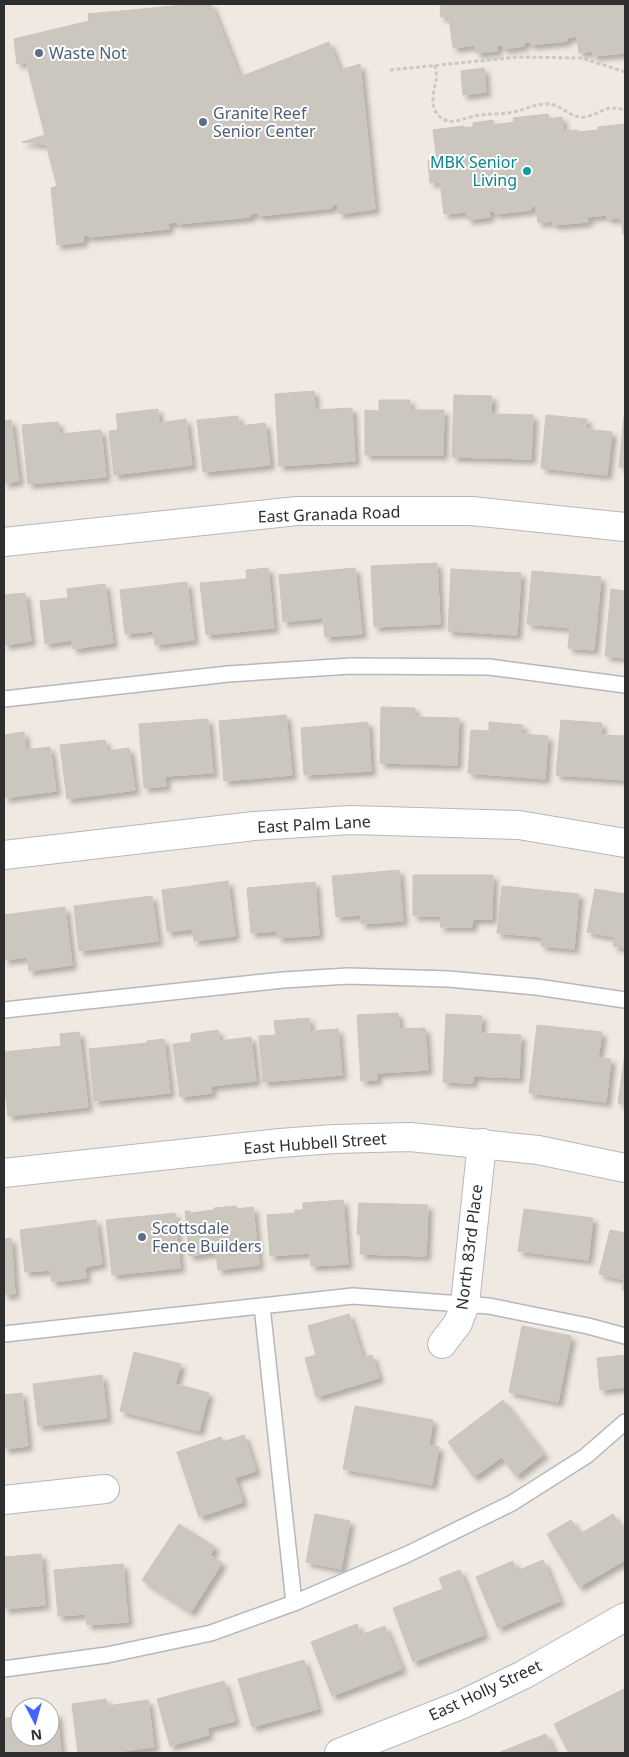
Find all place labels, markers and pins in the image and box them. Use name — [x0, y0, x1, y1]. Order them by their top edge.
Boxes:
place label: Waste Not — [49, 42, 127, 64]
marker: Waste Not — [33, 47, 45, 59]
place label: Granite Reef Senior Center — [213, 102, 316, 142]
marker: Granite Reef Senior Center — [197, 116, 209, 128]
place label: MBK Senior Living — [430, 151, 517, 191]
marker: MBK Senior Living — [521, 165, 533, 177]
place label: Scottsdale Fence Builders — [152, 1217, 262, 1257]
marker: Scottsdale Fence Builders — [136, 1231, 148, 1243]

